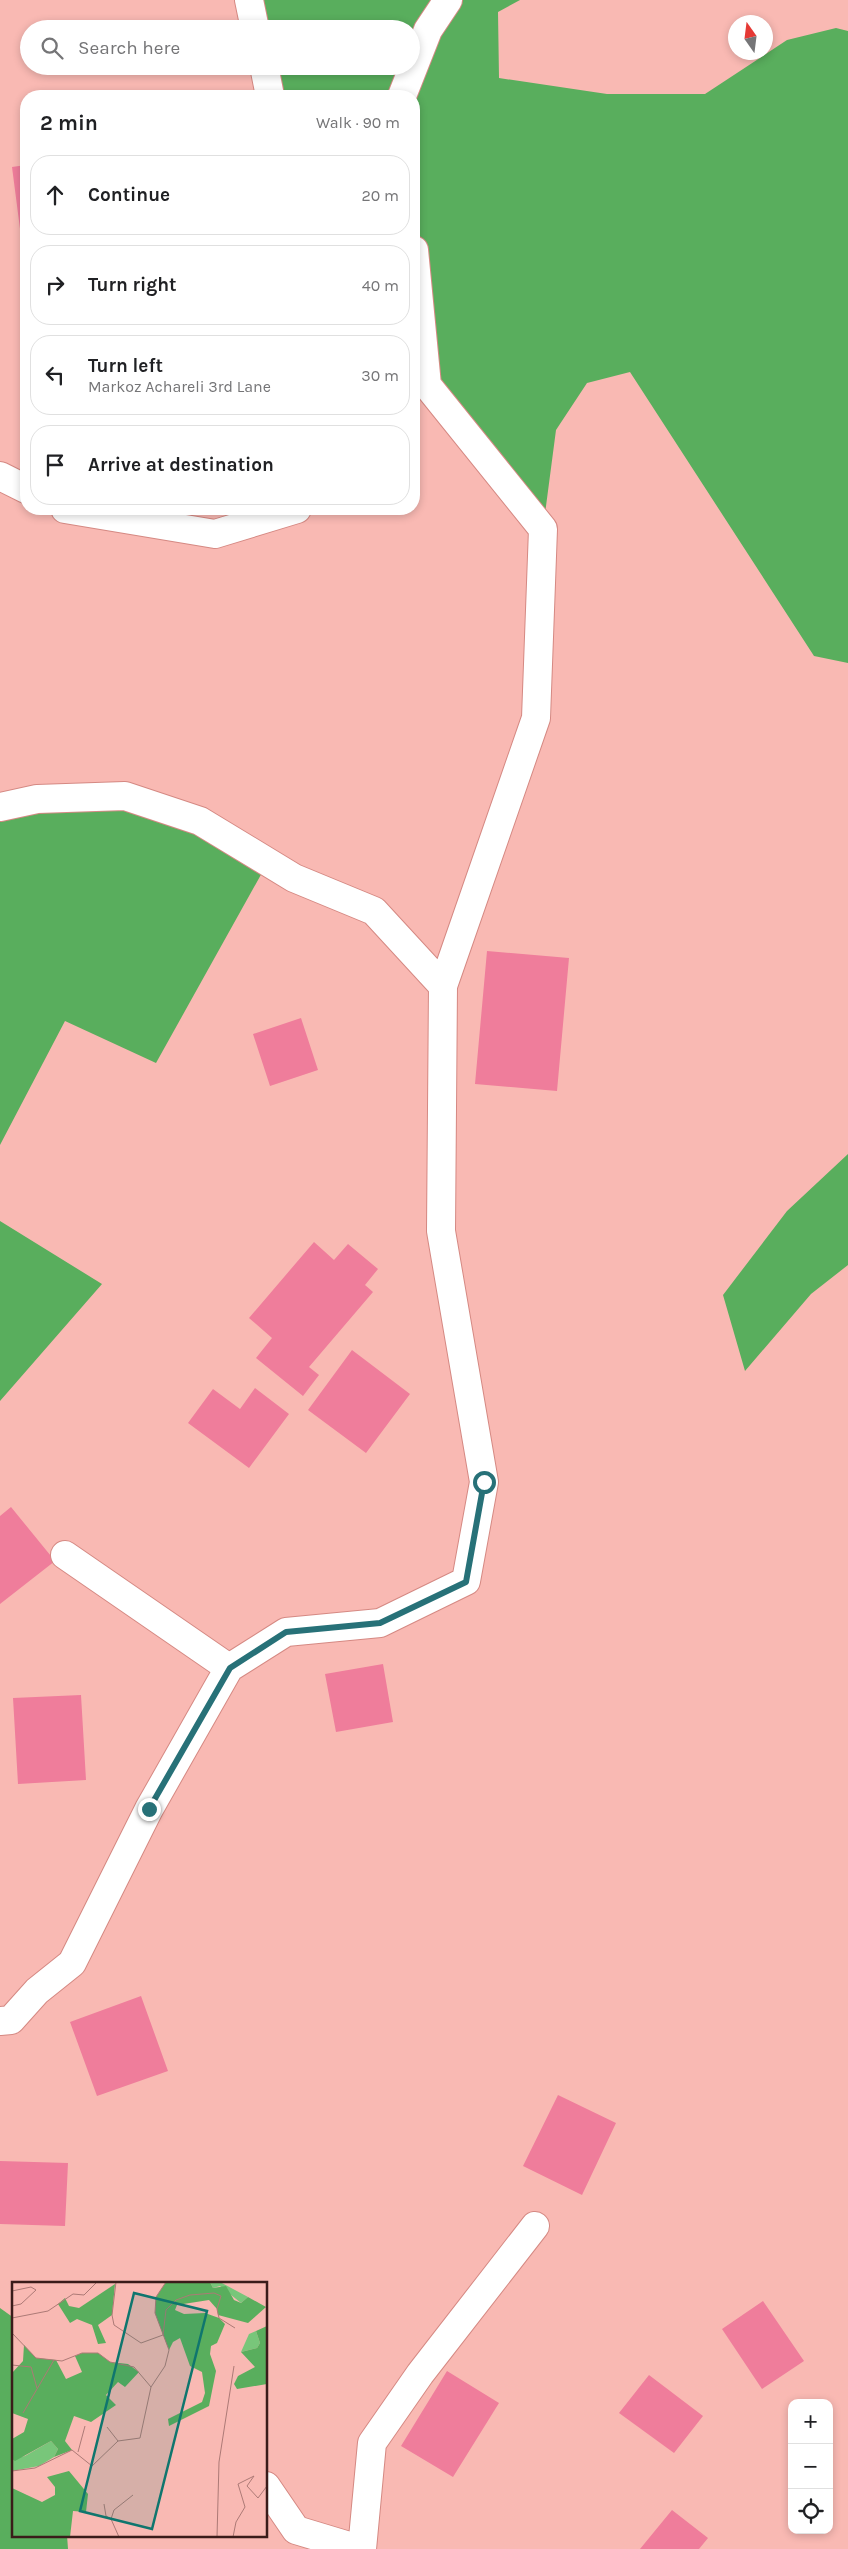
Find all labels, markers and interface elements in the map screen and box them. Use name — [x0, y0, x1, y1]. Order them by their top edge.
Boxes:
north arrow — [728, 15, 773, 60]
search box — [20, 20, 420, 75]
icon: search — [38, 34, 66, 62]
text: Search here — [78, 37, 180, 59]
text: 2 min — [40, 111, 98, 135]
text: Walk · 90 m — [316, 113, 400, 132]
icon: ahead — [41, 181, 69, 209]
text: Continue — [88, 184, 170, 206]
text: 20 m — [361, 186, 399, 205]
icon: right — [41, 271, 69, 299]
text: Turn right — [88, 274, 177, 296]
text: 40 m — [362, 276, 399, 295]
text: Turn left — [88, 355, 163, 377]
icon: left — [41, 361, 69, 389]
text: 30 m — [361, 366, 399, 385]
text: Markoz Achareli 3rd Lane — [88, 377, 271, 396]
icon: arrive — [41, 451, 69, 479]
text: Arrive at destination — [88, 454, 274, 476]
route start — [473, 1471, 496, 1494]
route end — [138, 1798, 161, 1821]
inset map — [12, 2282, 268, 2536]
map controls — [788, 2399, 833, 2534]
button: + — [788, 2399, 833, 2444]
button: − — [788, 2444, 833, 2489]
button: locate — [788, 2489, 833, 2534]

